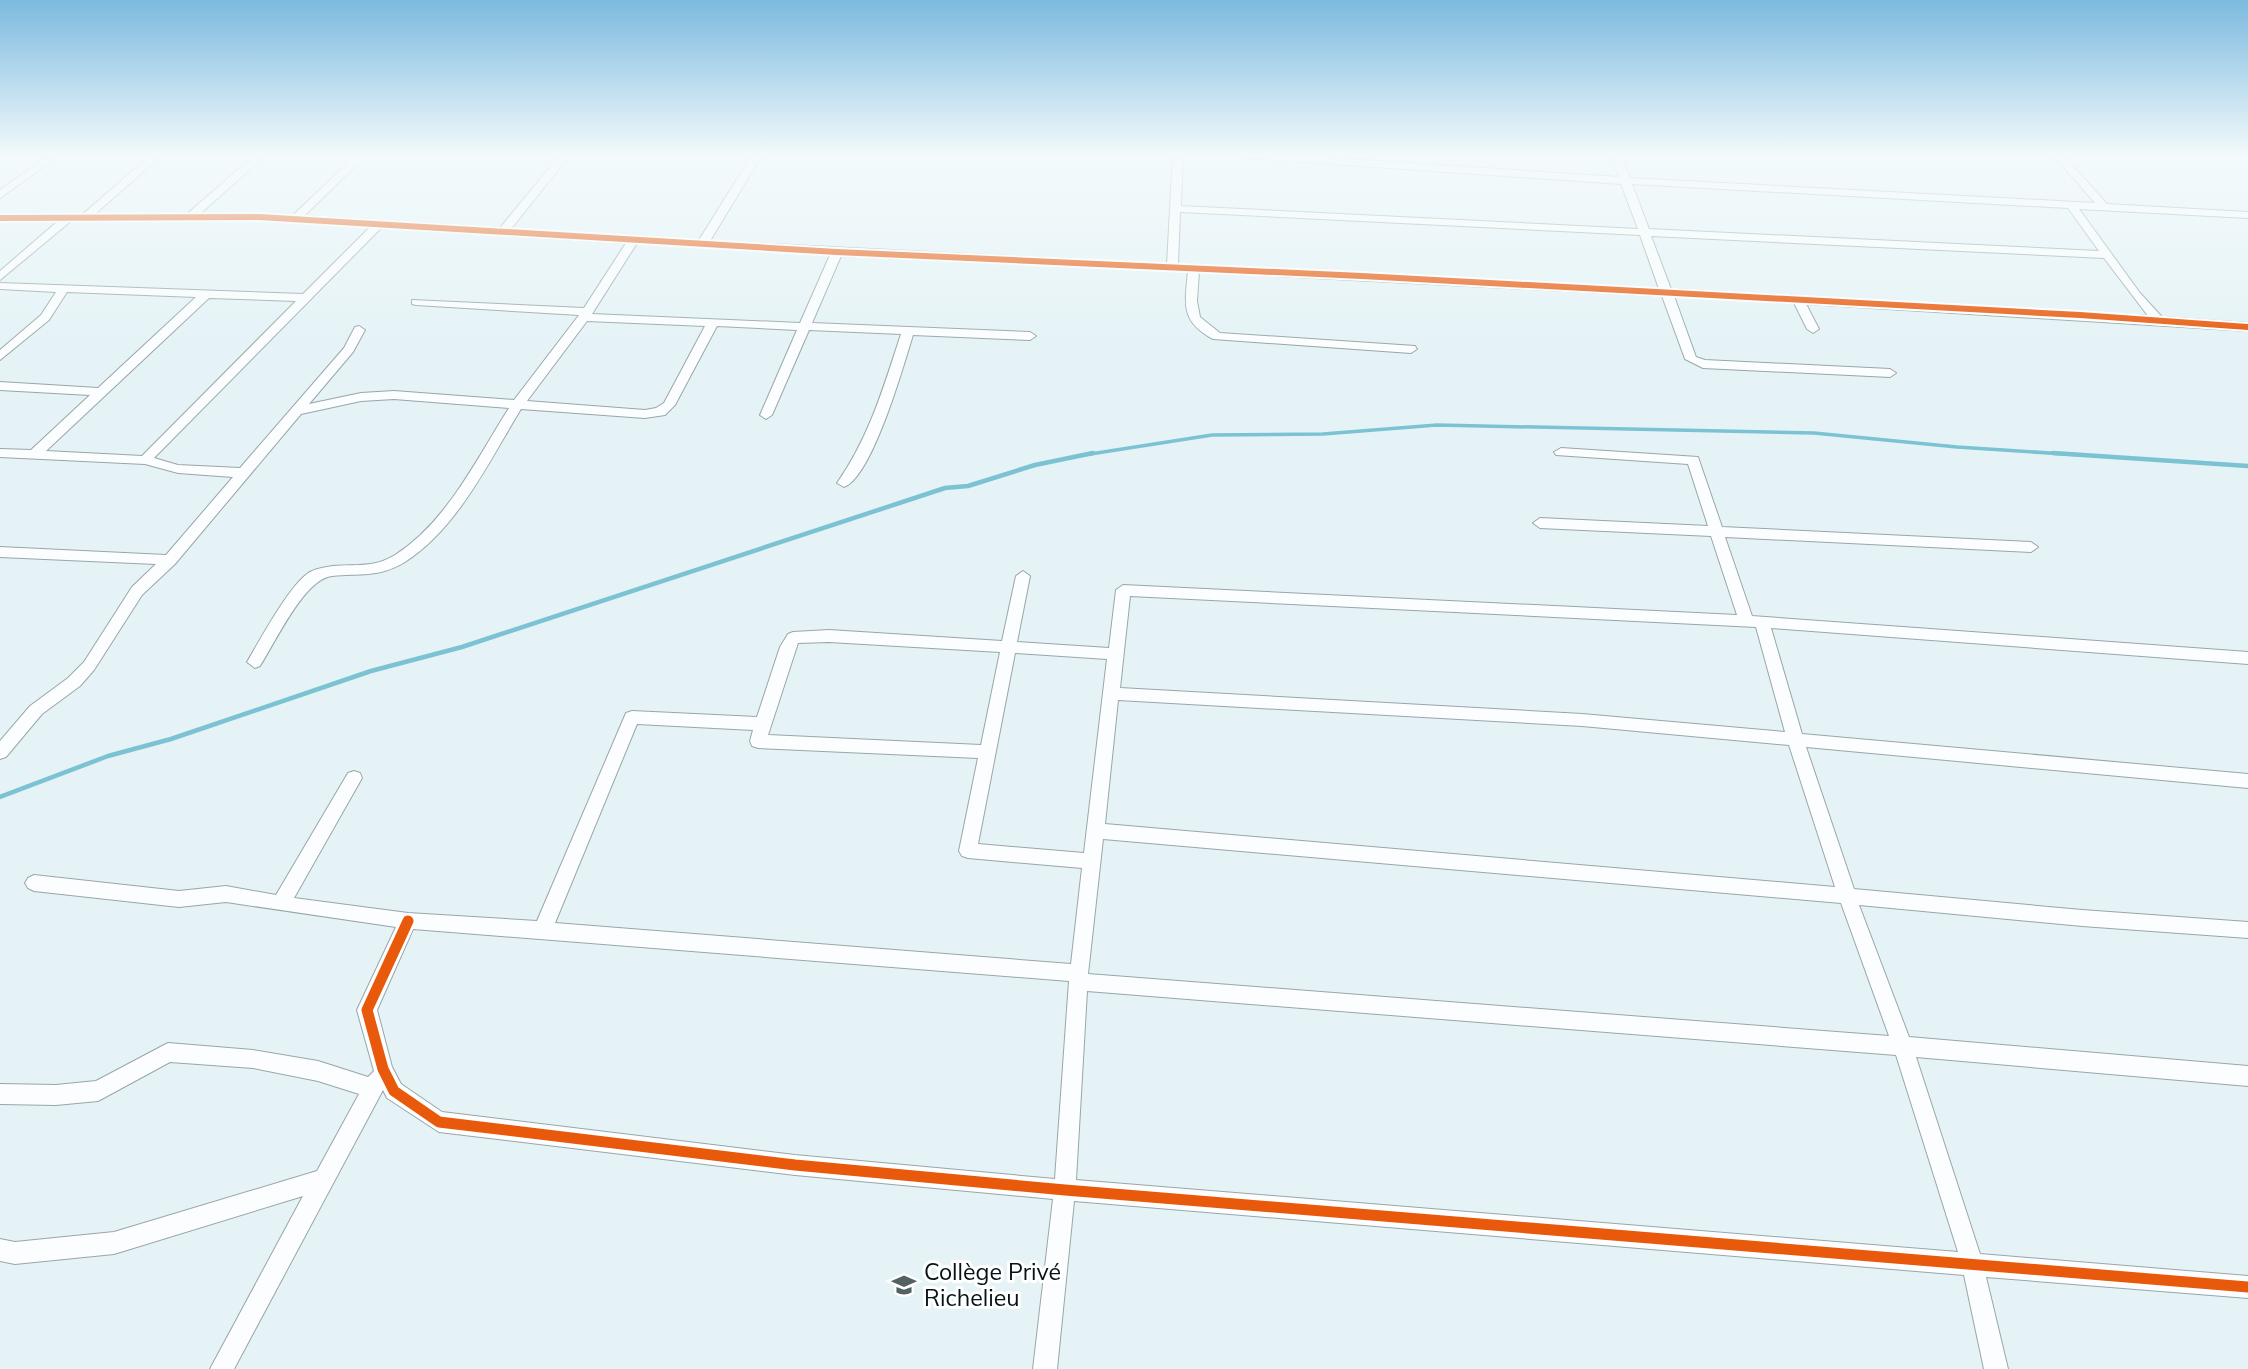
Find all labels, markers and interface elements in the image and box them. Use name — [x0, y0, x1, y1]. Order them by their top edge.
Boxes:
place label: Collège Privé Richelieu — [924, 1257, 1061, 1312]
school or university icon: Collège Privé Richelieu — [890, 1271, 918, 1299]

